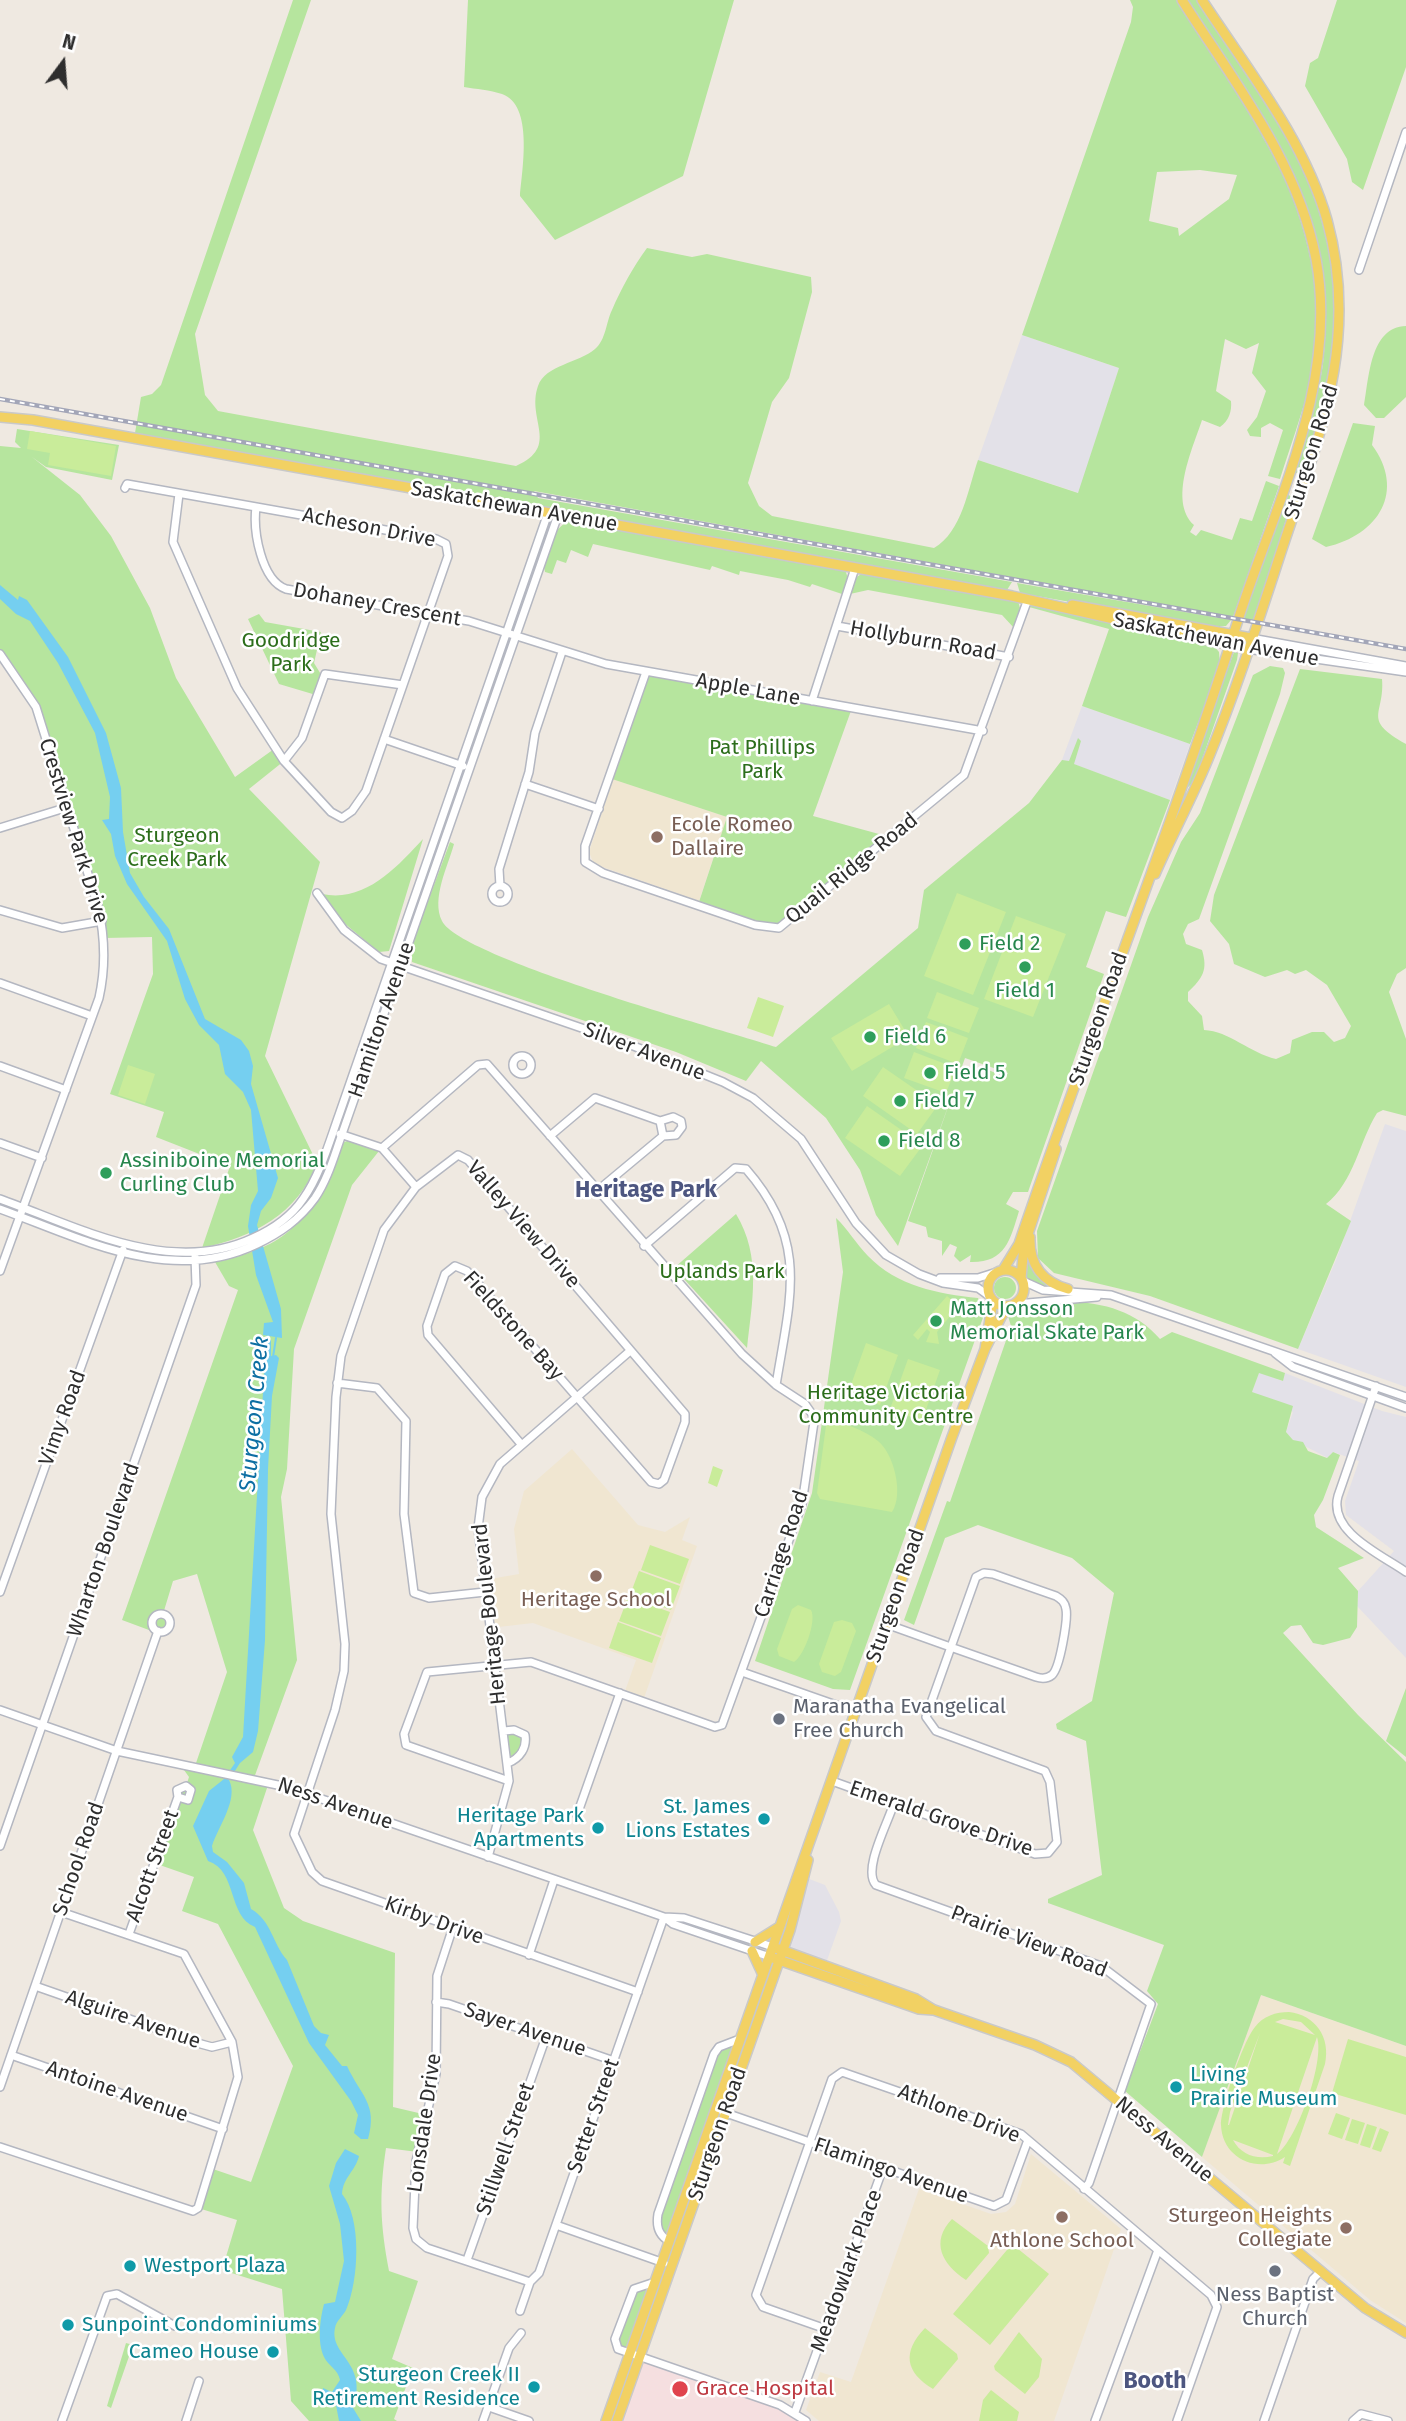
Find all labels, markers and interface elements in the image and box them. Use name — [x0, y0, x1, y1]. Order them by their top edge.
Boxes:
north arrow — [28, 28, 98, 98]
text: N — [60, 30, 78, 55]
street label: Sturgeon Road — [1280, 382, 1344, 522]
street label: Saskatchewan Avenue — [409, 476, 619, 538]
street label: Acheson Drive — [300, 503, 438, 553]
street label: Dohaney Crescent — [291, 578, 463, 632]
street label: Saskatchewan Avenue — [1111, 608, 1321, 672]
street label: Hollyburn Road — [848, 616, 998, 666]
park label: Goodridge Park — [242, 628, 340, 678]
street label: Apple Lane — [694, 668, 802, 712]
street label: Crestview Park Drive — [33, 735, 113, 927]
park label: Pat Phillips Park — [709, 735, 815, 785]
street label: Quail Ridge Road — [781, 808, 923, 930]
place label: Ecole Romeo Dallaire — [671, 812, 793, 862]
park label: Sturgeon Creek Park — [127, 823, 227, 873]
marker: Ecole Romeo Dallaire — [649, 829, 665, 845]
place label: Field 2 — [979, 931, 1041, 957]
marker: Field 2 — [957, 936, 973, 952]
street label: Hamilton Avenue — [344, 939, 420, 1101]
street label: Sturgeon Road — [1064, 949, 1134, 1089]
marker: Field 1 — [1017, 959, 1033, 975]
place label: Field 1 — [995, 978, 1055, 1004]
street label: Silver Avenue — [580, 1017, 708, 1087]
place label: Field 6 — [884, 1024, 946, 1050]
marker: Field 6 — [862, 1029, 878, 1045]
place label: Field 5 — [944, 1060, 1006, 1086]
marker: Field 5 — [922, 1065, 938, 1081]
place label: Field 7 — [914, 1088, 974, 1114]
marker: Field 7 — [892, 1093, 908, 1109]
place label: Field 8 — [898, 1128, 961, 1154]
marker: Field 8 — [876, 1133, 892, 1149]
place label: Assiniboine Memorial Curling Club — [120, 1148, 325, 1198]
street label: Valley View Drive — [461, 1156, 585, 1294]
marker: Assiniboine Memorial Curling Club — [98, 1165, 114, 1181]
district label: Heritage Park — [575, 1177, 717, 1205]
park label: Uplands Park — [659, 1259, 785, 1285]
street label: Fieldstone Bay — [457, 1266, 569, 1386]
place label: Matt Jonsson Memorial Skate Park — [950, 1296, 1144, 1346]
marker: Matt Jonsson Memorial Skate Park — [928, 1313, 944, 1329]
water label: Sturgeon Creek — [234, 1335, 276, 1493]
street label: Vimy Road — [34, 1367, 92, 1469]
park label: Heritage Victoria Community Centre — [798, 1380, 974, 1430]
street label: Wharton Boulevard — [62, 1460, 146, 1640]
street label: Carriage Road — [750, 1487, 814, 1621]
street label: Heritage Boulevard — [468, 1522, 512, 1706]
street label: Sturgeon Road — [861, 1526, 931, 1666]
marker: Heritage School — [588, 1568, 604, 1584]
place label: Heritage School — [521, 1587, 671, 1613]
place label: Maranatha Evangelical Free Church — [793, 1694, 1006, 1744]
marker: Maranatha Evangelical Free Church — [771, 1711, 787, 1727]
street label: Ness Avenue — [274, 1772, 396, 1836]
street label: Emerald Grove Drive — [846, 1776, 1036, 1862]
place label: St. James Lions Estates — [625, 1794, 750, 1844]
street label: School Road — [48, 1799, 110, 1919]
place label: Heritage Park Apartments — [457, 1803, 584, 1853]
street label: Alcott Street — [121, 1806, 185, 1926]
marker: St. James Lions Estates — [756, 1811, 772, 1827]
marker: Heritage Park Apartments — [590, 1820, 606, 1836]
street label: Kirby Drive — [381, 1891, 487, 1951]
street label: Prairie View Road — [947, 1901, 1111, 1983]
street label: Alguire Avenue — [62, 1985, 204, 2055]
street label: Sayer Avenue — [461, 1997, 589, 2063]
street label: Lonsdale Drive — [403, 2052, 447, 2194]
street label: Setter Street — [563, 2055, 625, 2177]
street label: Antoine Avenue — [43, 2056, 191, 2128]
place label: Living Prairie Museum — [1190, 2062, 1338, 2112]
street label: Sturgeon Road — [683, 2064, 753, 2204]
street label: Stillwell Street — [472, 2079, 540, 2219]
street label: Athlone Drive — [894, 2079, 1024, 2149]
marker: Living Prairie Museum — [1168, 2079, 1184, 2095]
street label: Ness Avenue — [1110, 2092, 1218, 2188]
street label: Flamingo Avenue — [810, 2133, 972, 2209]
street label: Meadowlark Place — [806, 2186, 888, 2356]
place label: Sturgeon Heights Collegiate — [1169, 2203, 1332, 2253]
marker: Athlone School — [1054, 2209, 1070, 2225]
marker: Sturgeon Heights Collegiate — [1338, 2220, 1354, 2236]
place label: Athlone School — [990, 2228, 1134, 2254]
place label: Westport Plaza — [144, 2253, 286, 2279]
marker: Westport Plaza — [122, 2258, 138, 2274]
marker: Ness Baptist Church — [1267, 2263, 1283, 2279]
place label: Ness Baptist Church — [1216, 2282, 1334, 2332]
place label: Sunpoint Condominiums — [82, 2312, 317, 2338]
marker: Sunpoint Condominiums — [60, 2317, 76, 2333]
place label: Cameo House — [129, 2339, 259, 2365]
marker: Cameo House — [265, 2344, 281, 2360]
place label: Sturgeon Creek II Retirement Residence — [312, 2362, 520, 2412]
district label: Booth — [1123, 2368, 1187, 2396]
place label: Grace Hospital — [696, 2376, 834, 2402]
marker: Sturgeon Creek II Retirement Residence — [526, 2379, 542, 2395]
marker: Grace Hospital — [670, 2379, 690, 2399]

